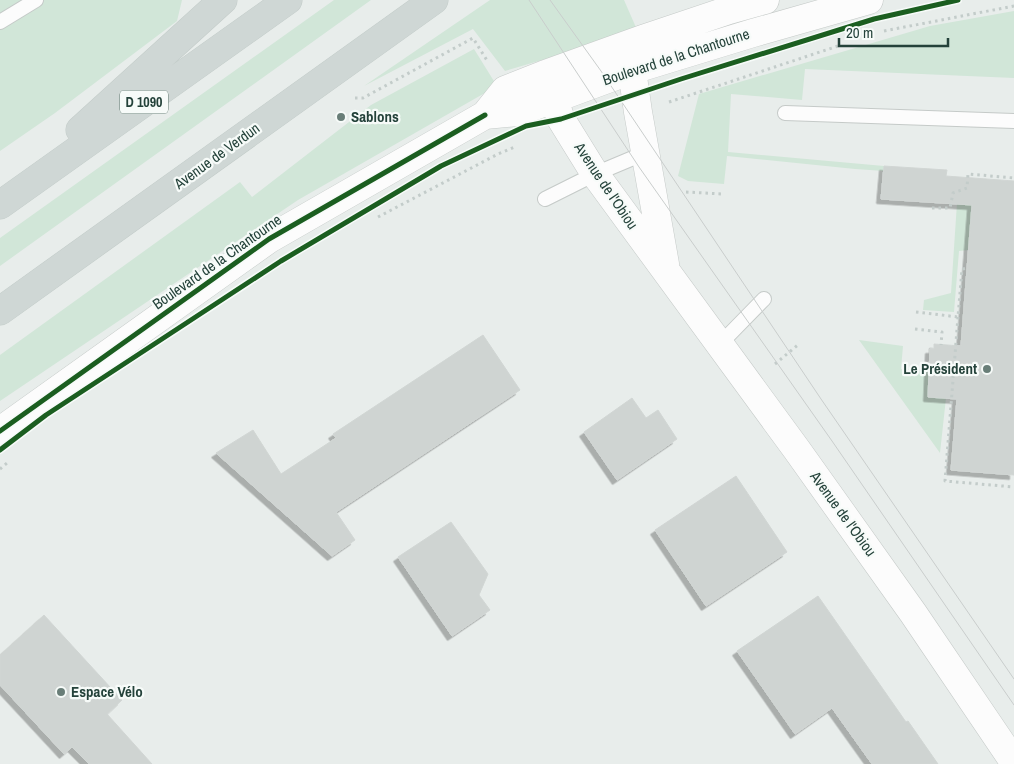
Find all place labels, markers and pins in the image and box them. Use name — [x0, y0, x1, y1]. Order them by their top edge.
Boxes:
place label: Sablons — [351, 106, 399, 127]
marker: Sablons — [335, 111, 347, 123]
place label: Le Président — [903, 358, 977, 379]
marker: Le Président — [981, 363, 993, 375]
place label: Espace Vélo — [71, 681, 143, 702]
marker: Espace Vélo — [55, 686, 67, 698]

